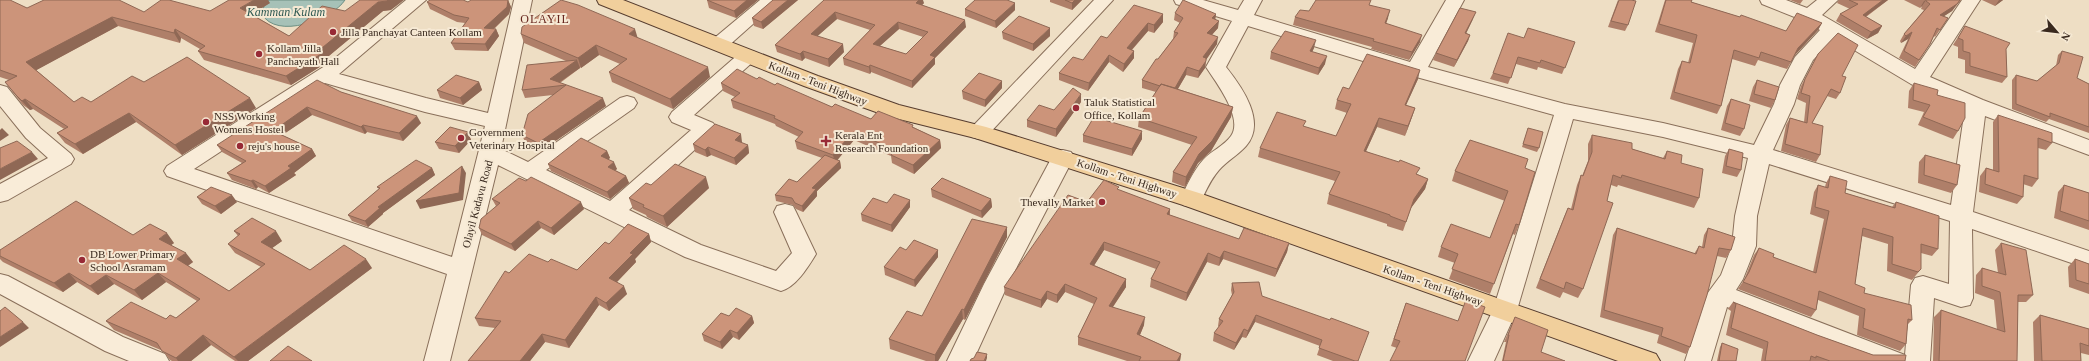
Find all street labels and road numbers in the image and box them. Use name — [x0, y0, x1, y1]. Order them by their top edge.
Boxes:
street label: Kollam - Teni Highway — [767, 59, 869, 107]
street label: Kollam - Teni Highway — [1075, 156, 1179, 200]
street label: Olayil Kadavu Road — [460, 158, 495, 249]
street label: Kollam - Teni Highway — [1382, 262, 1485, 308]

